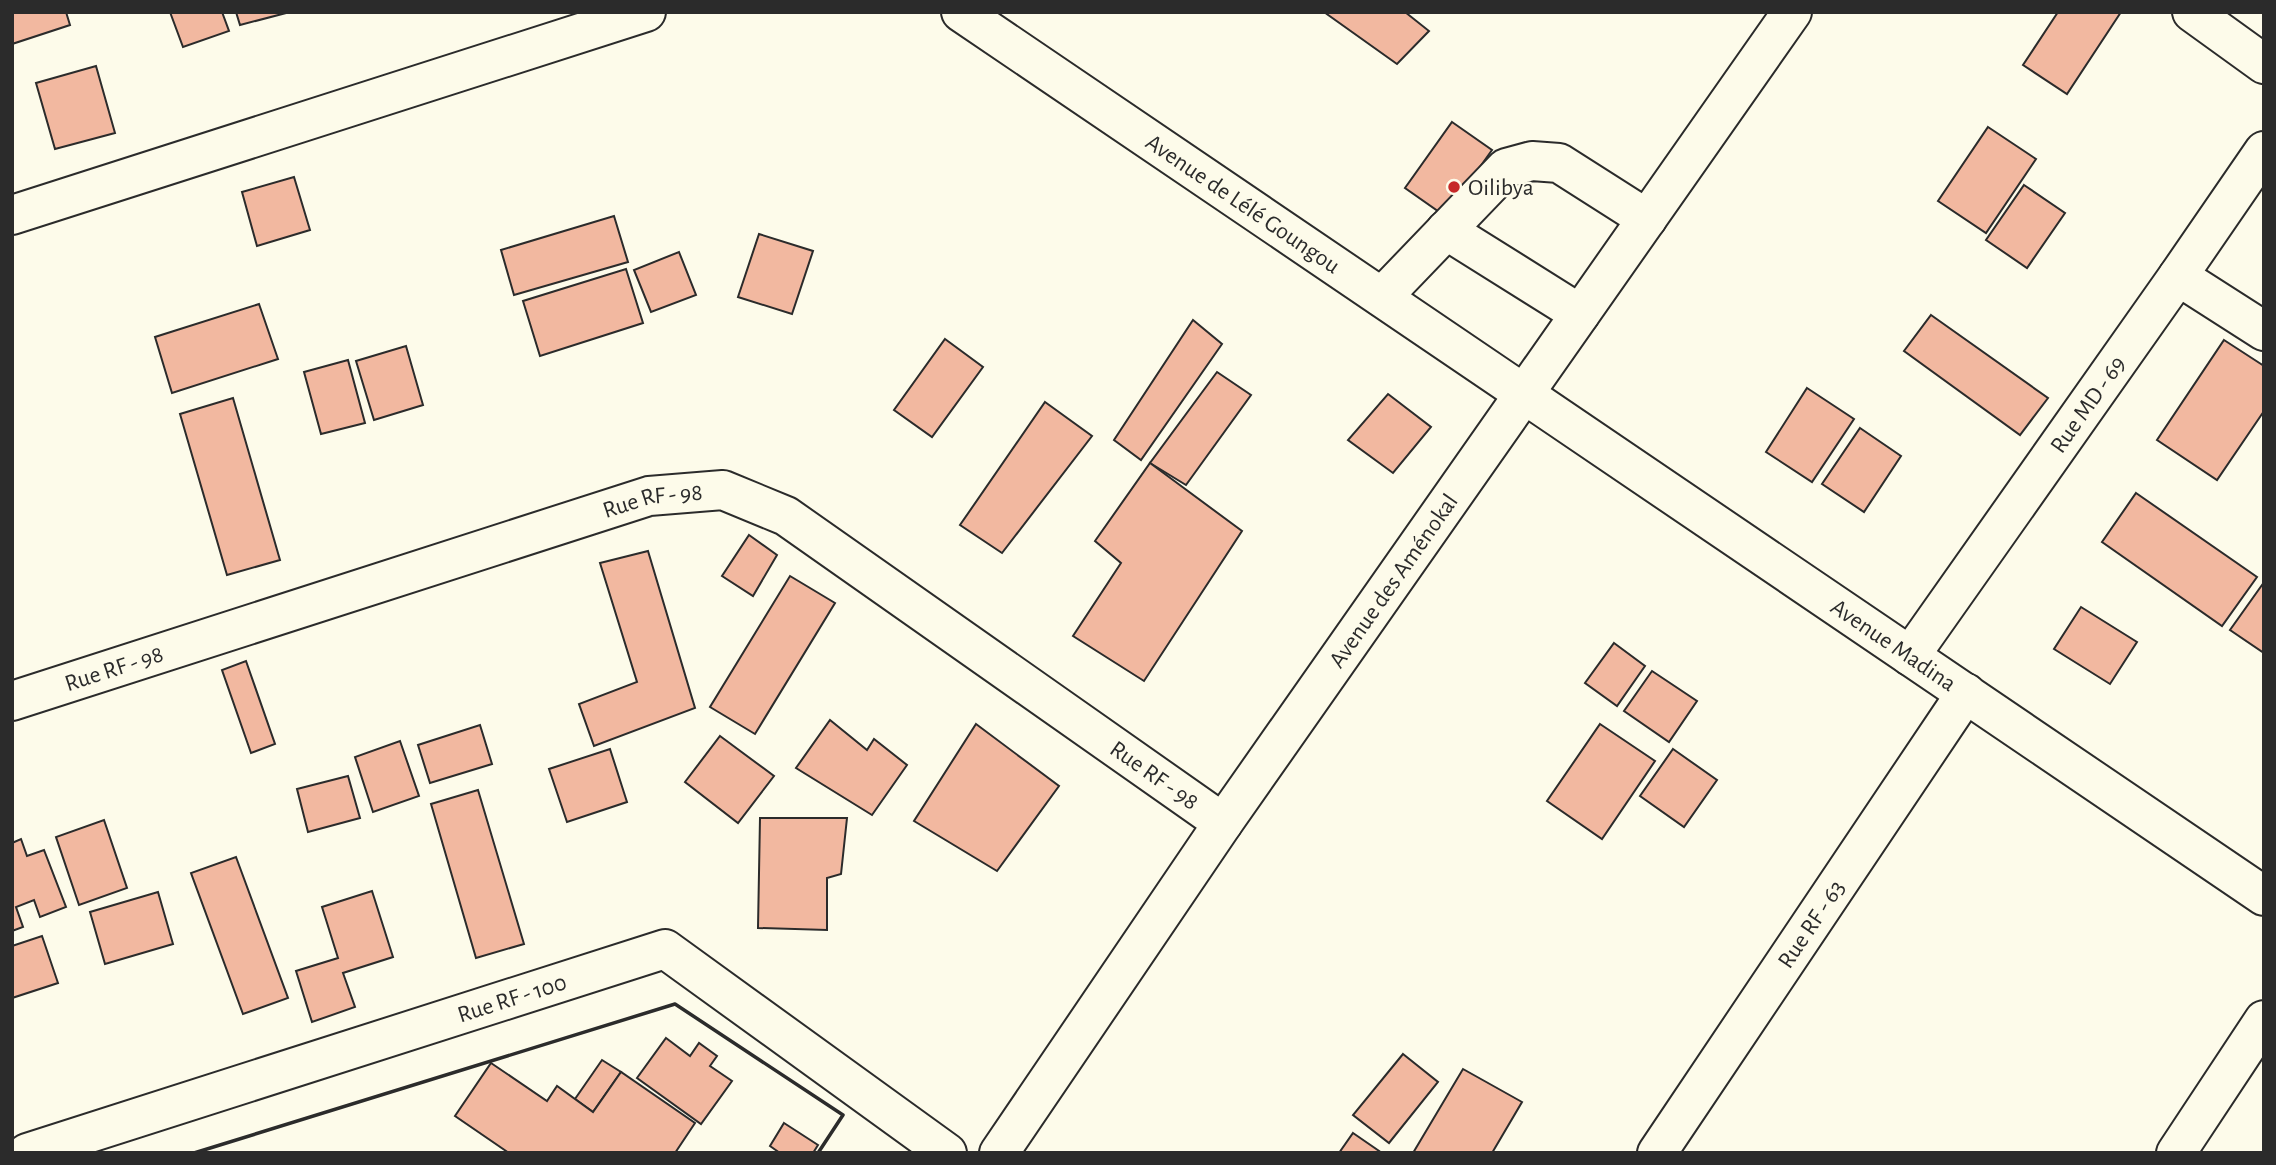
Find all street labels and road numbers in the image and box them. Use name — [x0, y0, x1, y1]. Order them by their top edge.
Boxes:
street label: Avenue de Lélé Goungou — [1141, 130, 1344, 278]
street label: Rue MD - 69 — [2046, 352, 2131, 458]
street label: Rue RF - 98 — [600, 481, 704, 523]
street label: Avenue des Aménokal — [1325, 490, 1463, 672]
street label: Avenue Madina — [1826, 595, 1960, 696]
street label: Rue RF - 98 — [62, 642, 166, 696]
street label: Rue RF - 98 — [1105, 737, 1203, 815]
street label: Rue RF - 63 — [1774, 876, 1850, 973]
street label: Rue RF - 100 — [455, 970, 570, 1028]

